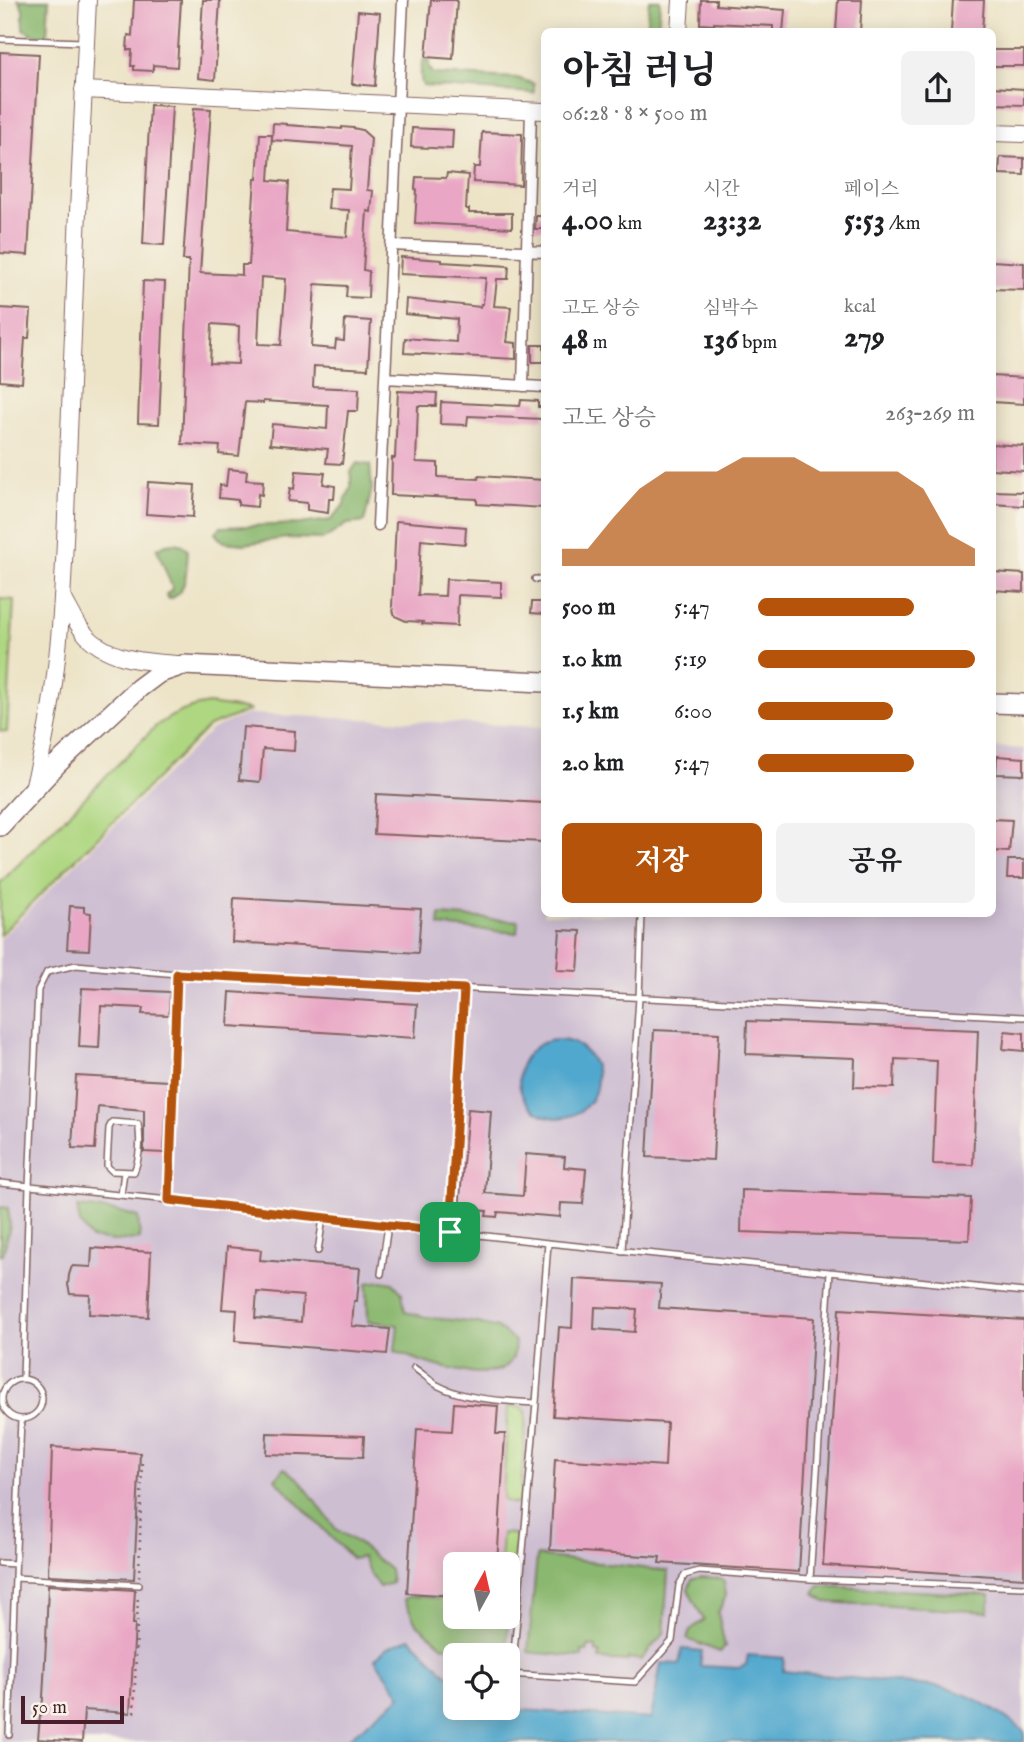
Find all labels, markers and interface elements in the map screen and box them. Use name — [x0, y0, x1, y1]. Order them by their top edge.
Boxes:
text: 아침 러닝 — [562, 49, 717, 97]
button: share — [901, 51, 975, 125]
text: 06:28 · 8 × 500 m — [562, 99, 708, 128]
text: 거리 — [562, 178, 599, 202]
text: 시간 — [703, 178, 740, 202]
text: 페이스 — [844, 178, 899, 202]
text: 4.00 — [562, 202, 613, 240]
text: 23:32 — [703, 202, 761, 240]
text: 5:53 — [844, 202, 885, 240]
text: km — [613, 212, 642, 236]
text: /km — [885, 212, 920, 236]
text: kcal — [844, 295, 876, 319]
text: 고도 상승 — [562, 297, 640, 321]
text: 심박수 — [703, 297, 758, 321]
text: 279 — [844, 319, 885, 357]
text: 48 — [562, 321, 588, 359]
text: 136 — [703, 321, 738, 359]
text: m — [588, 331, 607, 355]
text: bpm — [738, 331, 777, 355]
text: 263–269 m — [885, 399, 975, 428]
text: 고도 상승 — [562, 404, 656, 433]
text: 500 m — [562, 593, 616, 622]
text: 5:47 — [674, 593, 710, 622]
text: 1.0 km — [562, 645, 622, 674]
text: 5:19 — [674, 645, 707, 674]
text: 1.5 km — [562, 697, 619, 726]
text: 6:00 — [674, 697, 712, 726]
text: 2.0 km — [562, 749, 624, 778]
text: 5:47 — [674, 749, 710, 778]
button: 저장 — [562, 823, 762, 903]
button: 공유 — [776, 823, 975, 903]
pin — [420, 1202, 480, 1262]
icon: arrive — [431, 1213, 469, 1251]
north arrow — [443, 1552, 520, 1629]
map controls — [443, 1552, 520, 1720]
button: locate — [443, 1643, 520, 1720]
scale bar — [21, 1693, 124, 1725]
text: 50 m — [32, 1696, 67, 1720]

